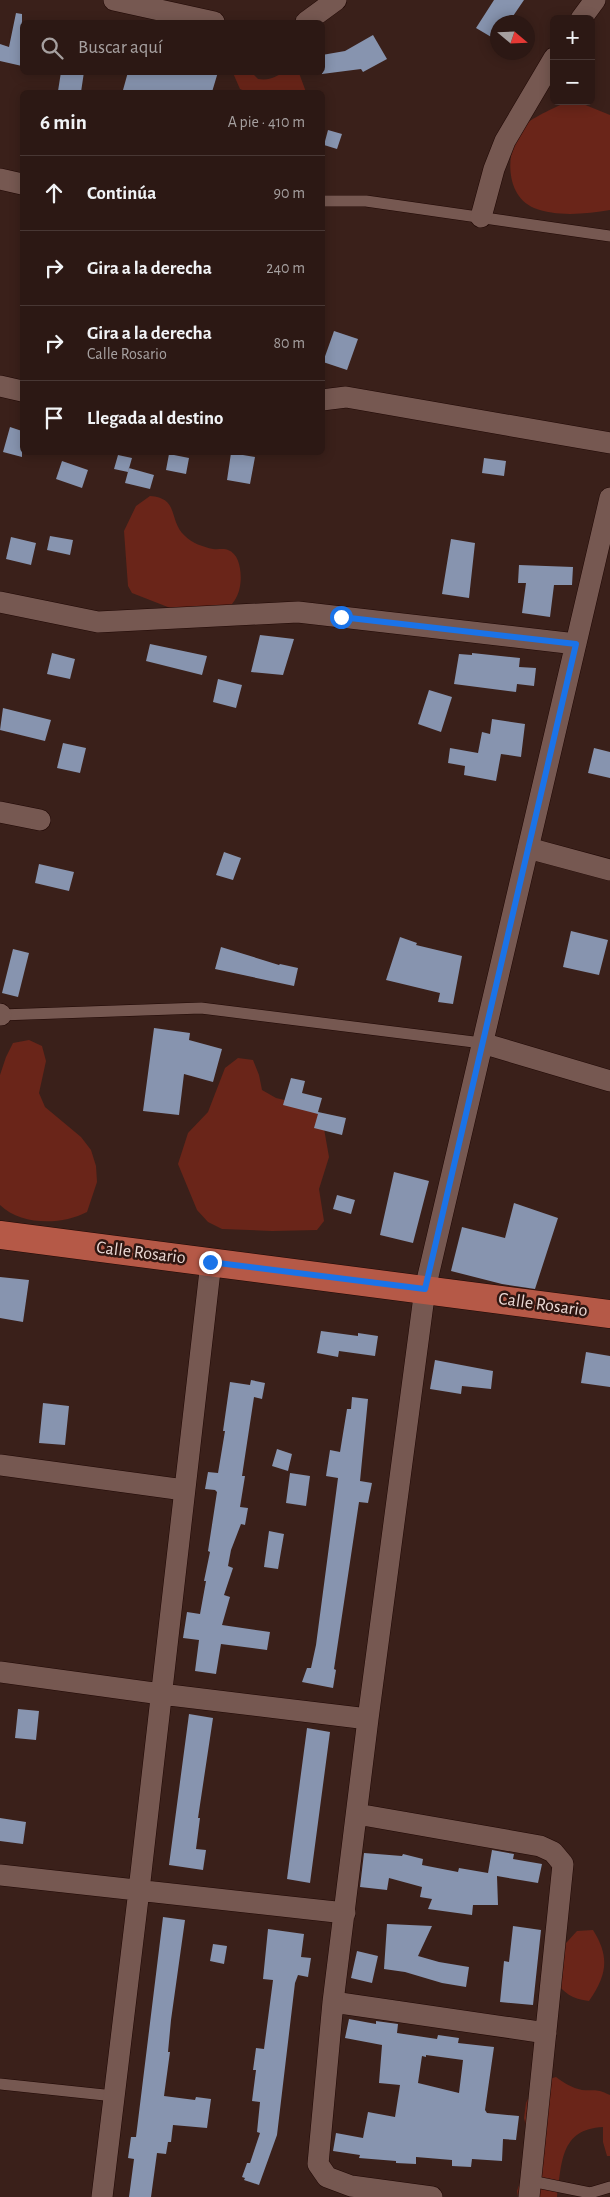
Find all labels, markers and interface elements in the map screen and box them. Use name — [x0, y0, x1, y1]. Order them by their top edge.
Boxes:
north arrow — [490, 15, 535, 60]
map controls — [550, 15, 595, 105]
button: + — [550, 15, 595, 60]
search box — [20, 20, 325, 75]
icon: search — [38, 34, 66, 62]
text: Buscar aquí — [78, 38, 163, 57]
button: − — [550, 60, 595, 105]
text: 6 min — [40, 112, 87, 133]
text: A pie · 410 m — [228, 114, 305, 130]
icon: ahead — [40, 179, 68, 207]
text: Continúa — [87, 184, 156, 203]
text: 90 m — [274, 185, 305, 201]
icon: right — [40, 254, 68, 282]
text: Gira a la derecha — [87, 259, 212, 278]
text: 240 m — [266, 260, 305, 276]
text: Gira a la derecha — [87, 324, 212, 343]
icon: right — [40, 329, 68, 357]
text: 80 m — [274, 335, 305, 351]
text: Calle Rosario — [87, 346, 167, 362]
icon: arrive — [40, 404, 68, 432]
text: Llegada al destino — [87, 409, 224, 428]
route start — [330, 606, 353, 629]
street label: Calle Rosario — [95, 1239, 187, 1267]
route end — [199, 1251, 222, 1274]
street label: Calle Rosario — [497, 1290, 589, 1320]

